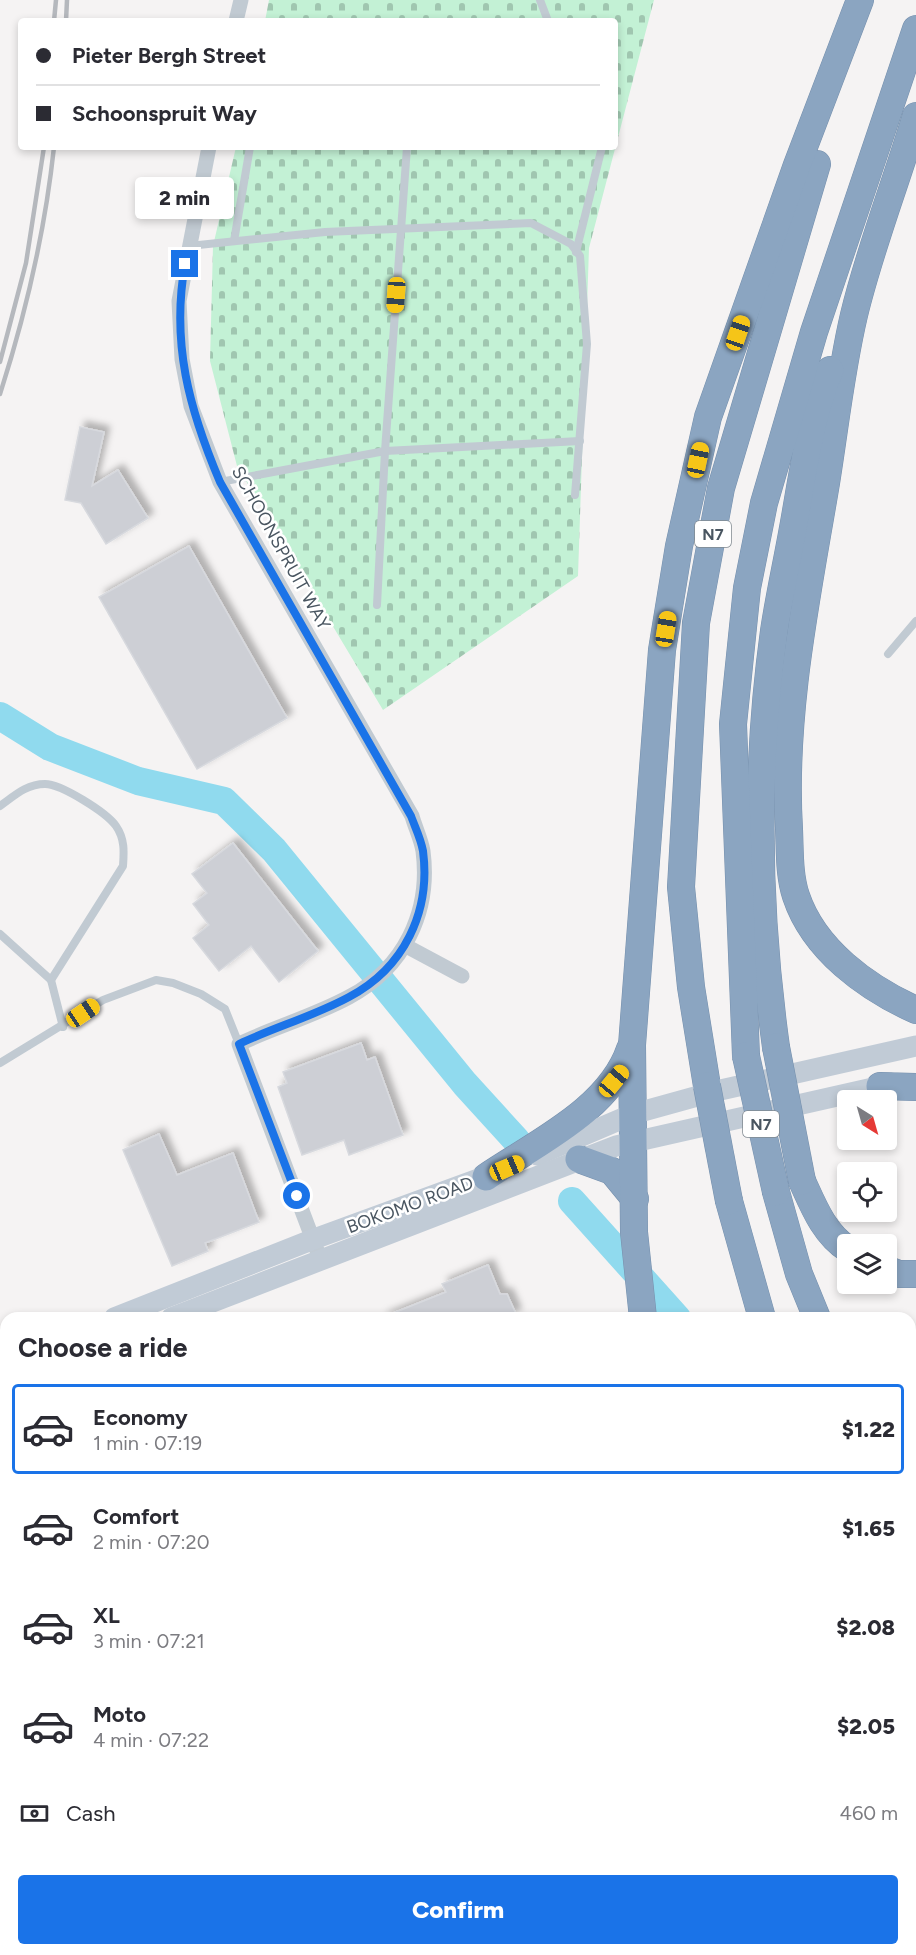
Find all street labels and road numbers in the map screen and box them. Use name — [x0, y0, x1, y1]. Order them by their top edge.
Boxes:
street label: SCHOONSPRUIT WAY — [227, 462, 335, 634]
road number: N7 — [695, 521, 731, 547]
road number: N7 — [743, 1111, 779, 1137]
street label: BOKOMO ROAD — [344, 1172, 476, 1238]

